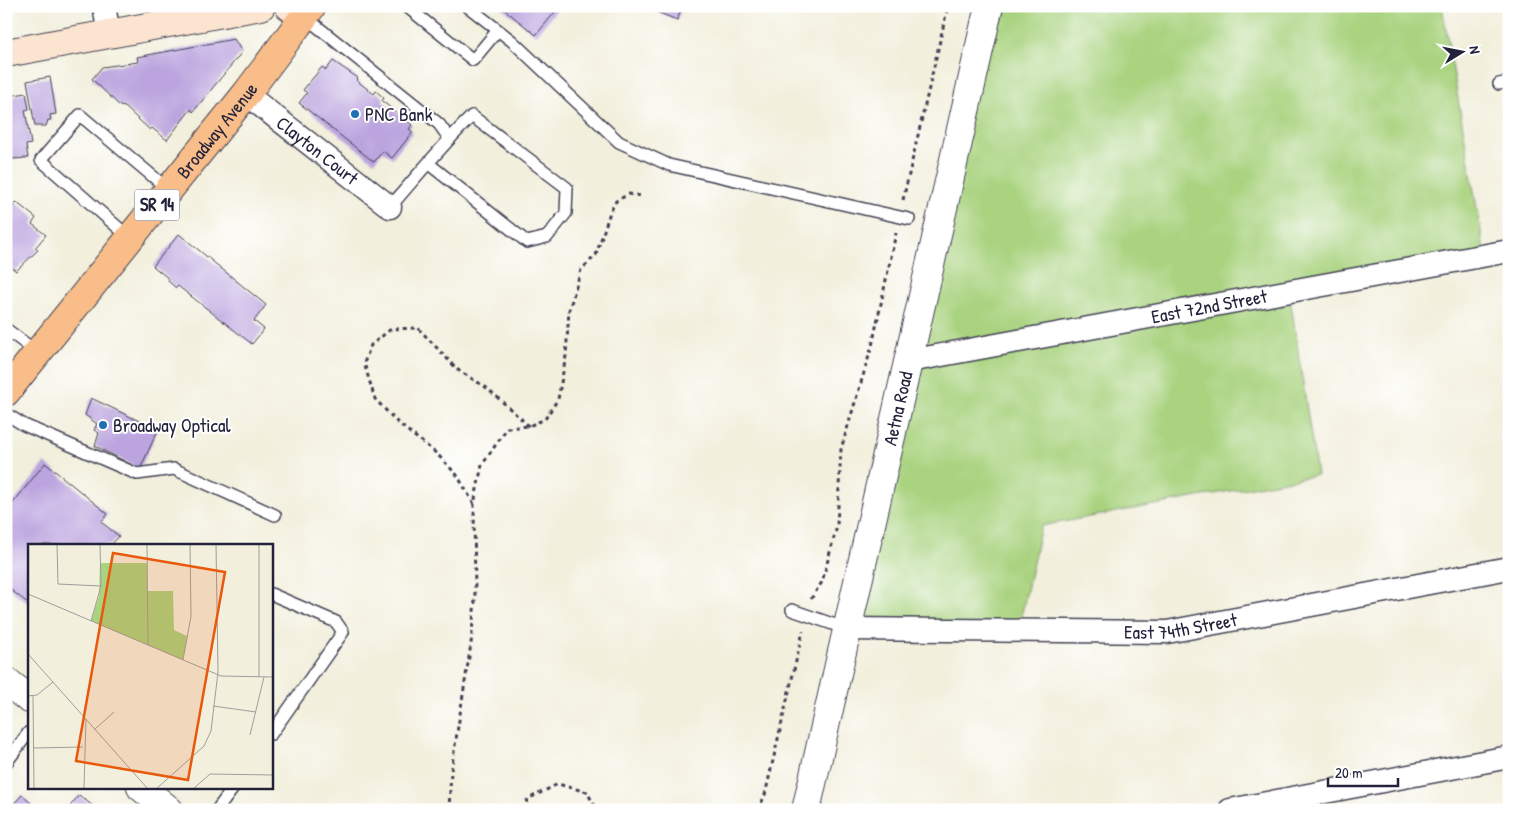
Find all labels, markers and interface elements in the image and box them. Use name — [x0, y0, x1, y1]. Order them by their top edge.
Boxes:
north arrow — [1438, 28, 1488, 78]
text: N — [1465, 44, 1485, 56]
street label: Broadway Avenue — [170, 77, 264, 184]
place label: PNC Bank — [365, 101, 433, 127]
marker: PNC Bank — [349, 108, 361, 120]
street label: Clayton Court — [271, 110, 364, 191]
road number: SR 14 — [134, 190, 180, 220]
street label: East 72nd Street — [1149, 283, 1269, 329]
street label: Aetna Road — [876, 368, 919, 448]
place label: Broadway Optical — [113, 412, 231, 438]
marker: Broadway Optical — [97, 419, 109, 431]
inset map — [28, 544, 272, 788]
street label: East 74th Street — [1124, 606, 1240, 645]
scale bar — [1328, 756, 1398, 788]
text: 20 m — [1335, 762, 1362, 783]

